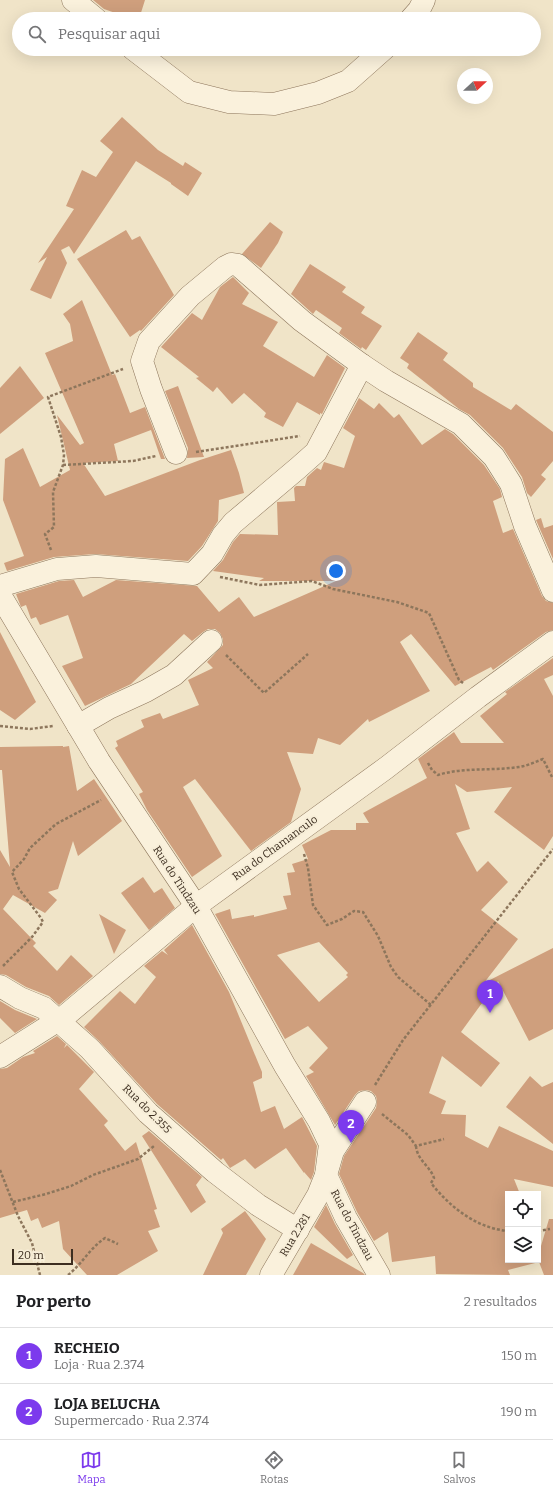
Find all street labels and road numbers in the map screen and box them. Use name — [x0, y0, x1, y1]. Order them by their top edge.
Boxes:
street label: Rua do Chamanculo — [230, 813, 320, 883]
street label: Rua do Tindzau — [150, 844, 204, 916]
street label: Rua do 2.355 — [120, 1082, 174, 1136]
street label: Rua do Tindzau — [328, 1187, 376, 1263]
street label: Rua 2.281 — [277, 1211, 313, 1259]

